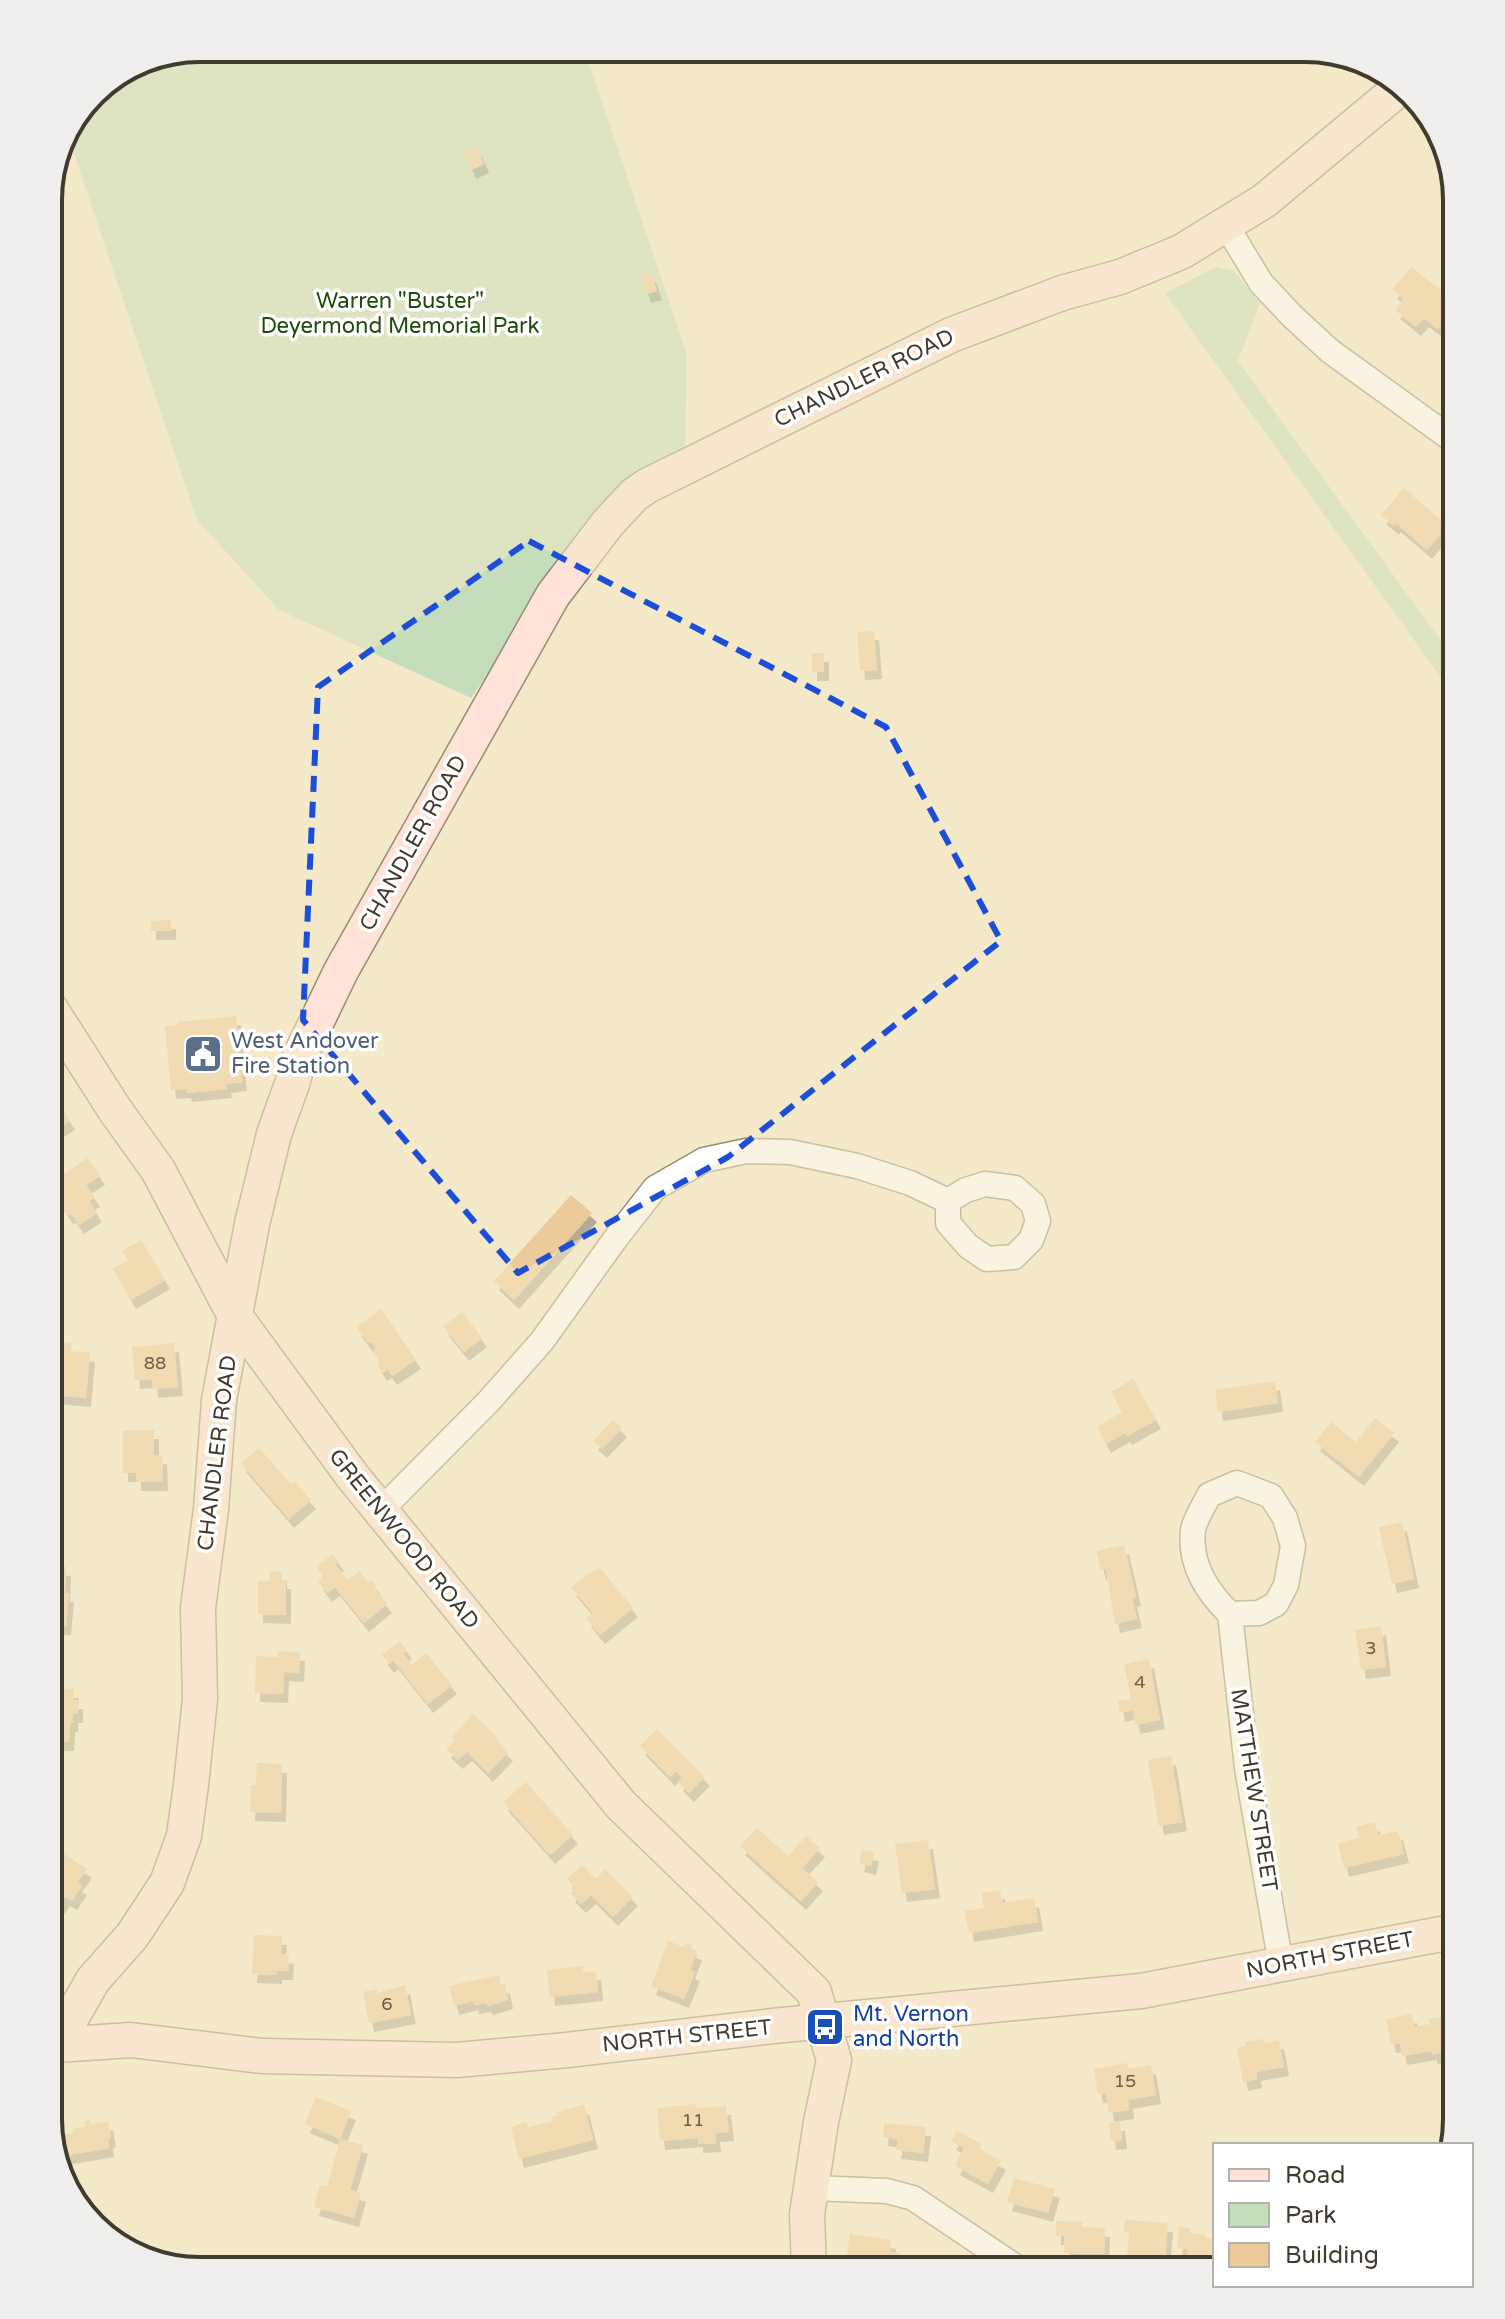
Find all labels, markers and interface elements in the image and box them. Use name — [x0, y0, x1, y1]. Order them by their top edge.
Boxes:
park label: Warren "Buster" Deyermond Memorial Park — [261, 288, 540, 339]
street label: CHANDLER ROAD — [770, 323, 958, 433]
street label: CHANDLER ROAD — [354, 751, 472, 935]
place label: West Andover Fire Station — [231, 1028, 379, 1079]
public building icon: West Andover Fire Station — [182, 1033, 224, 1075]
house number: 88 — [144, 1352, 166, 1374]
street label: CHANDLER ROAD — [192, 1354, 242, 1552]
street label: GREENWOOD ROAD — [323, 1444, 485, 1634]
house number: 3 — [1365, 1637, 1377, 1659]
house number: 4 — [1134, 1671, 1146, 1693]
street label: MATTHEW STREET — [1225, 1687, 1283, 1894]
street label: NORTH STREET — [1244, 1926, 1417, 1984]
house number: 6 — [381, 1993, 393, 2015]
place label: Mt. Vernon and North — [853, 2001, 969, 2052]
bus stop icon: Mt. Vernon and North — [804, 2006, 846, 2048]
street label: NORTH STREET — [601, 2014, 774, 2058]
house number: 15 — [1114, 2070, 1136, 2092]
house number: 11 — [682, 2109, 704, 2131]
legend — [1213, 2143, 1473, 2287]
text: Road — [1285, 2161, 1345, 2190]
text: Park — [1285, 2201, 1336, 2230]
text: Building — [1285, 2241, 1379, 2270]

